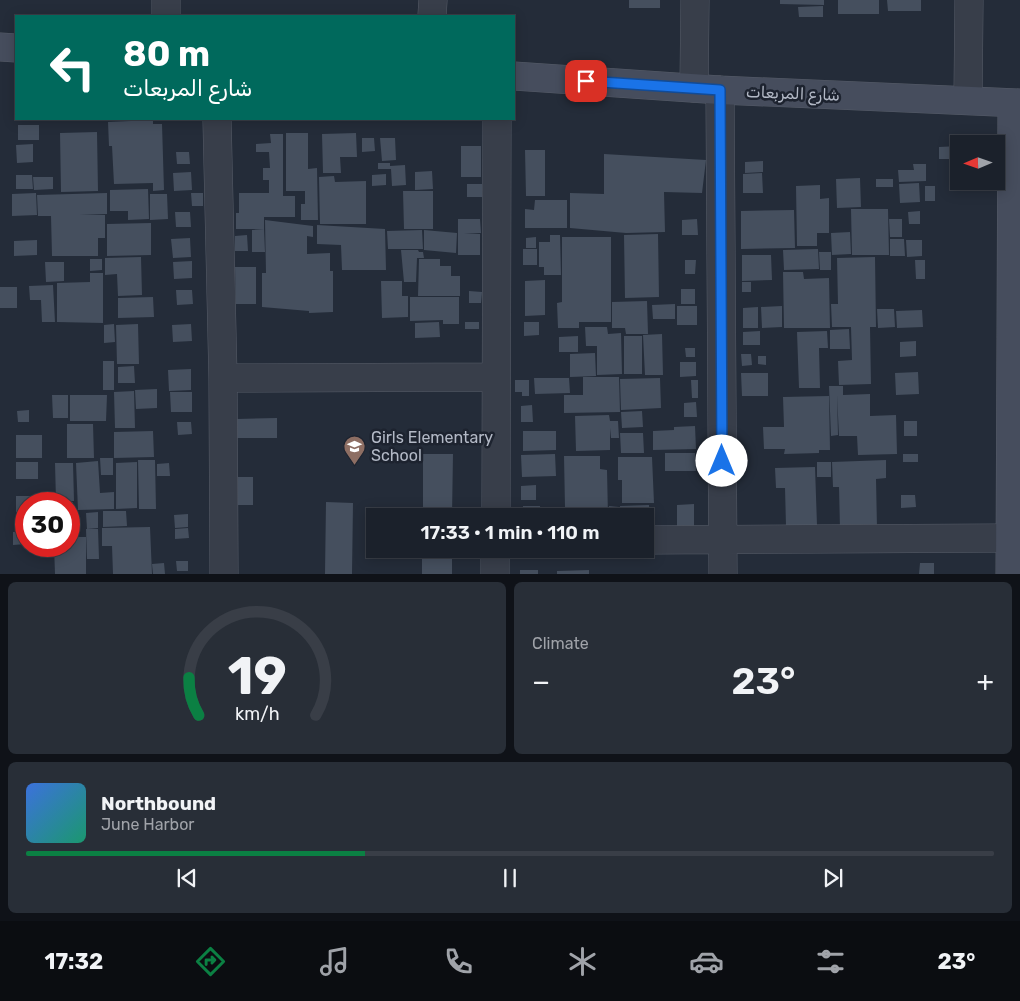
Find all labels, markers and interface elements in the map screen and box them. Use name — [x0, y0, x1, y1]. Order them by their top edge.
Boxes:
text: 80 m — [123, 33, 210, 75]
icon: left — [40, 35, 105, 100]
pin — [565, 60, 607, 102]
icon: arrive — [572, 67, 600, 95]
text: شارع المربعات — [123, 75, 252, 102]
street label: شارع المربعات — [746, 82, 840, 107]
north arrow — [950, 135, 1005, 190]
map controls — [950, 135, 1005, 190]
place label: Girls Elementary School — [371, 428, 493, 465]
school or university icon: Girls Elementary School — [343, 434, 367, 465]
position arrow — [695, 434, 747, 486]
speed limit sign: 30 — [15, 492, 80, 557]
text: 17:33 · 1 min · 110 m — [420, 521, 600, 544]
text: Climate — [532, 634, 589, 653]
text: 19 — [227, 645, 287, 707]
text: 23° — [731, 658, 795, 704]
text: − — [532, 665, 550, 698]
text: + — [977, 665, 994, 698]
text: km/h — [235, 703, 279, 724]
text: Northbound — [101, 792, 216, 815]
text: June Harbor — [101, 815, 194, 834]
icon: previous — [173, 864, 201, 892]
icon: pause — [496, 864, 524, 892]
icon: next — [819, 864, 847, 892]
icon: directions — [193, 944, 228, 979]
icon: music — [317, 944, 352, 979]
icon: phone — [441, 944, 476, 979]
icon: climate — [565, 944, 600, 979]
icon: car — [689, 944, 724, 979]
icon: filters — [813, 944, 848, 979]
text: 17:32 — [45, 948, 103, 975]
text: 23° — [938, 948, 975, 975]

